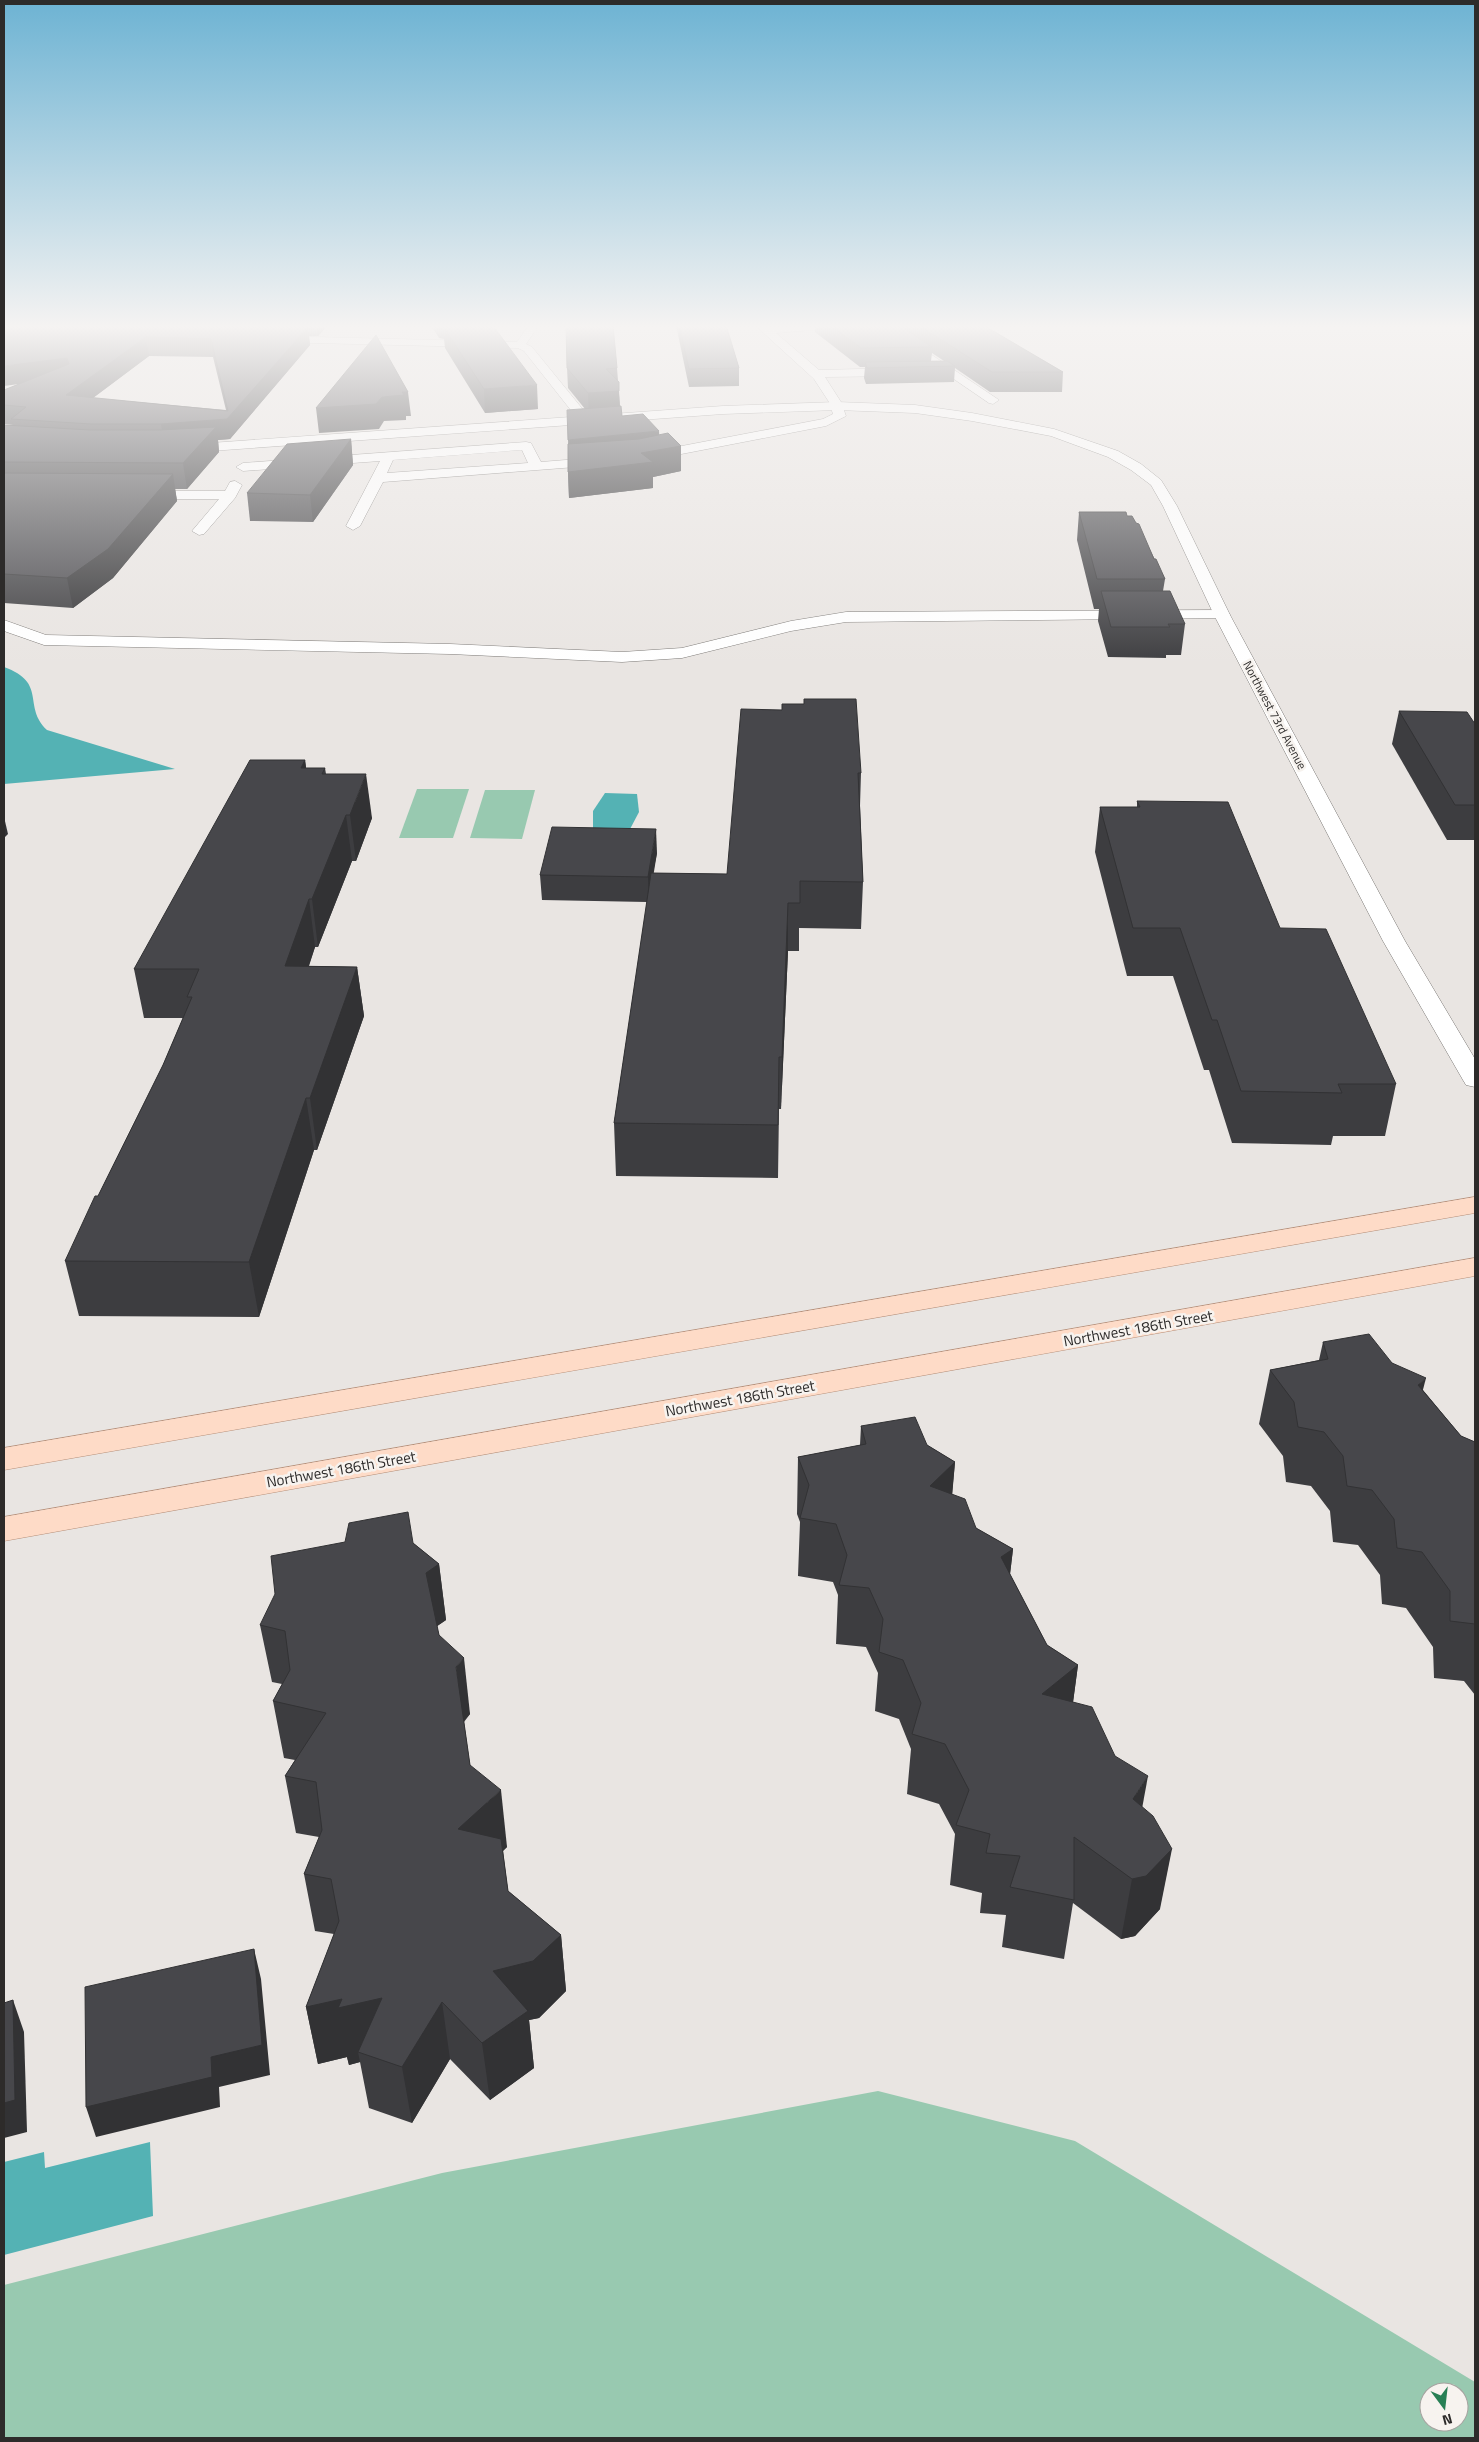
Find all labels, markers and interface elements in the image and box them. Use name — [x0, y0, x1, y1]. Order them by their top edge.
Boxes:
street label: Northwest 73rd Avenue — [1238, 657, 1312, 773]
street label: Northwest 186th Street — [1061, 1303, 1215, 1352]
street label: Northwest 186th Street — [663, 1373, 817, 1422]
street label: Northwest 186th Street — [264, 1444, 418, 1493]
north arrow — [1419, 2382, 1469, 2432]
text: N — [1440, 2409, 1455, 2431]

